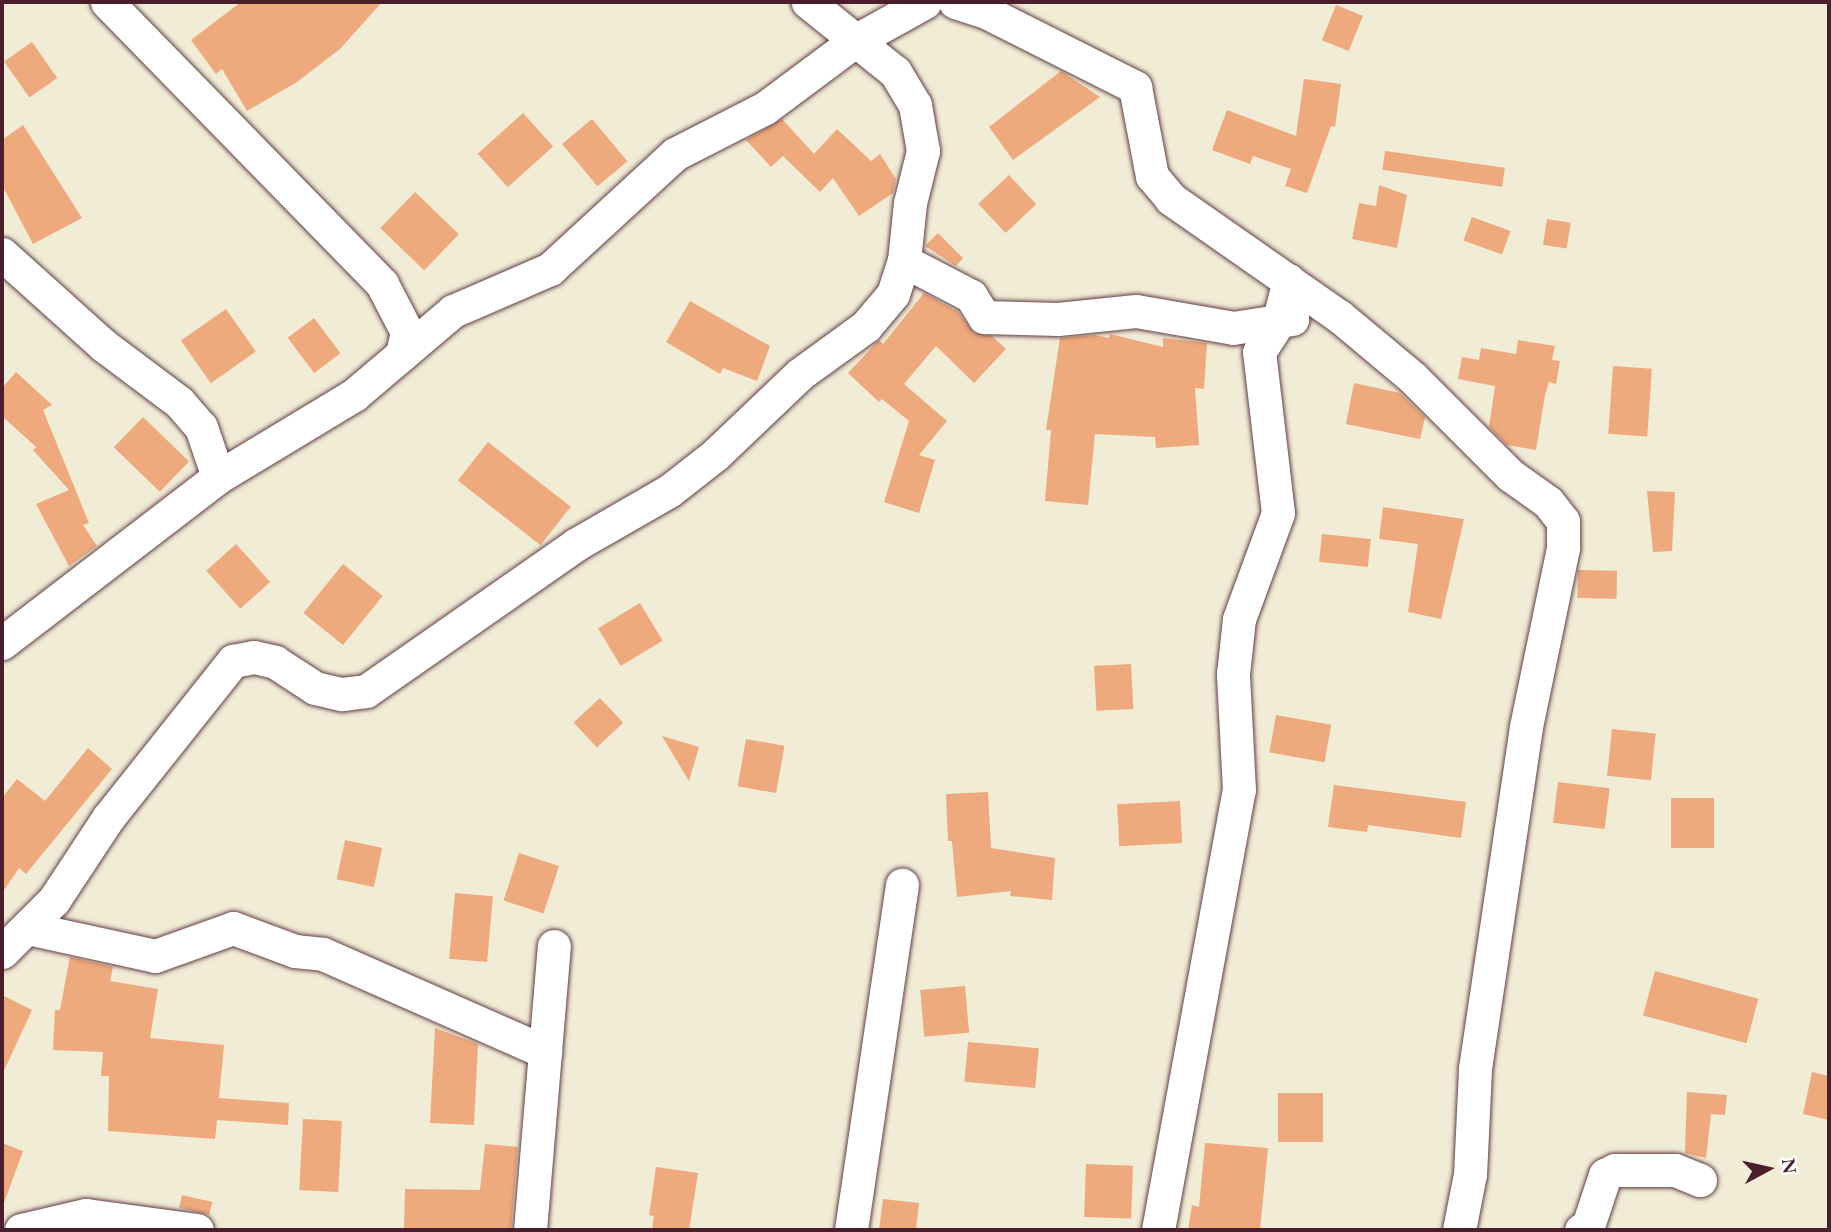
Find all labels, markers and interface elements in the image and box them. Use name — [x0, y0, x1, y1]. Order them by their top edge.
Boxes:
north arrow — [1733, 1134, 1803, 1204]
text: N — [1776, 1157, 1803, 1175]

